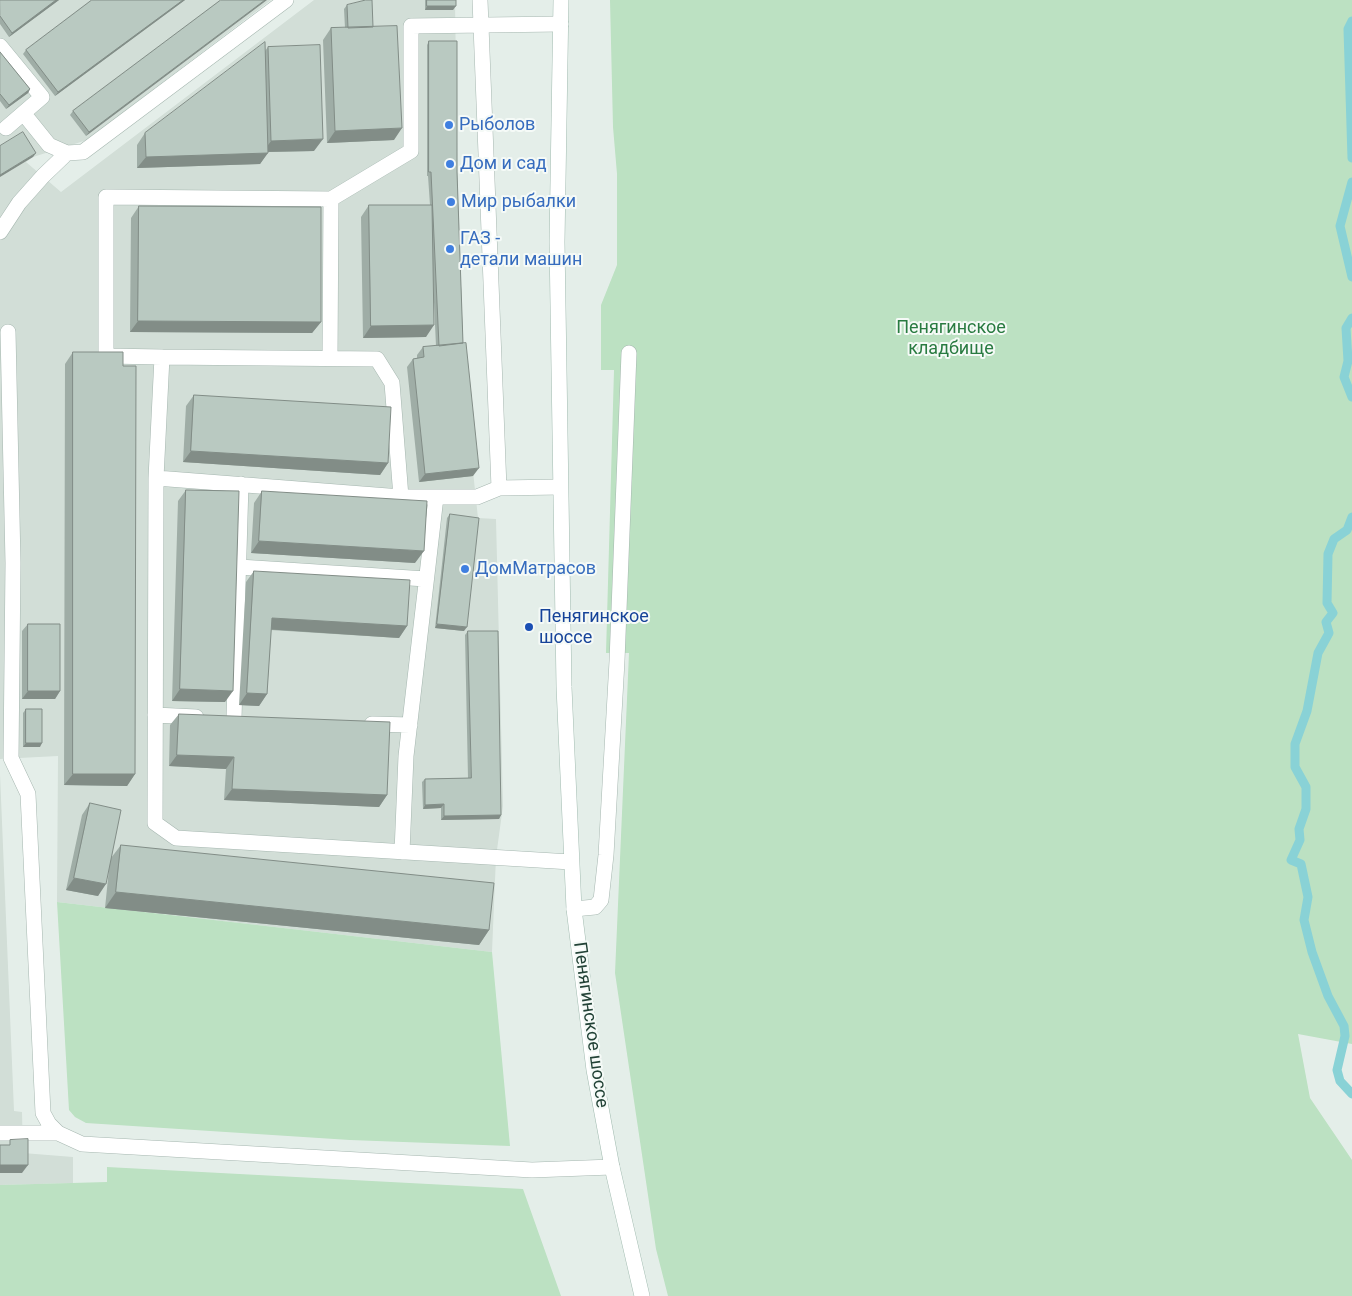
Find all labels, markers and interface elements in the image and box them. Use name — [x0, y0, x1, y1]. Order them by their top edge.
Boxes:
place label: Рыболов — [459, 114, 535, 136]
marker: Рыболов — [443, 119, 455, 131]
place label: Дом и сад — [460, 153, 547, 175]
marker: Дом и сад — [444, 158, 456, 170]
place label: Мир рыбалки — [461, 191, 576, 213]
marker: Мир рыбалки — [445, 196, 457, 208]
place label: ГАЗ - детали машин — [460, 228, 582, 270]
marker: ГАЗ - детали машин — [444, 243, 456, 255]
park label: Пенягинское кладбище — [896, 317, 1006, 359]
place label: ДомМатрасов — [475, 558, 596, 580]
marker: ДомМатрасов — [459, 563, 471, 575]
place label: Пенягинское шоссе — [539, 606, 649, 649]
marker: Пенягинское шоссе — [523, 621, 535, 633]
street label: Пенягинское шоссе — [568, 941, 612, 1109]

